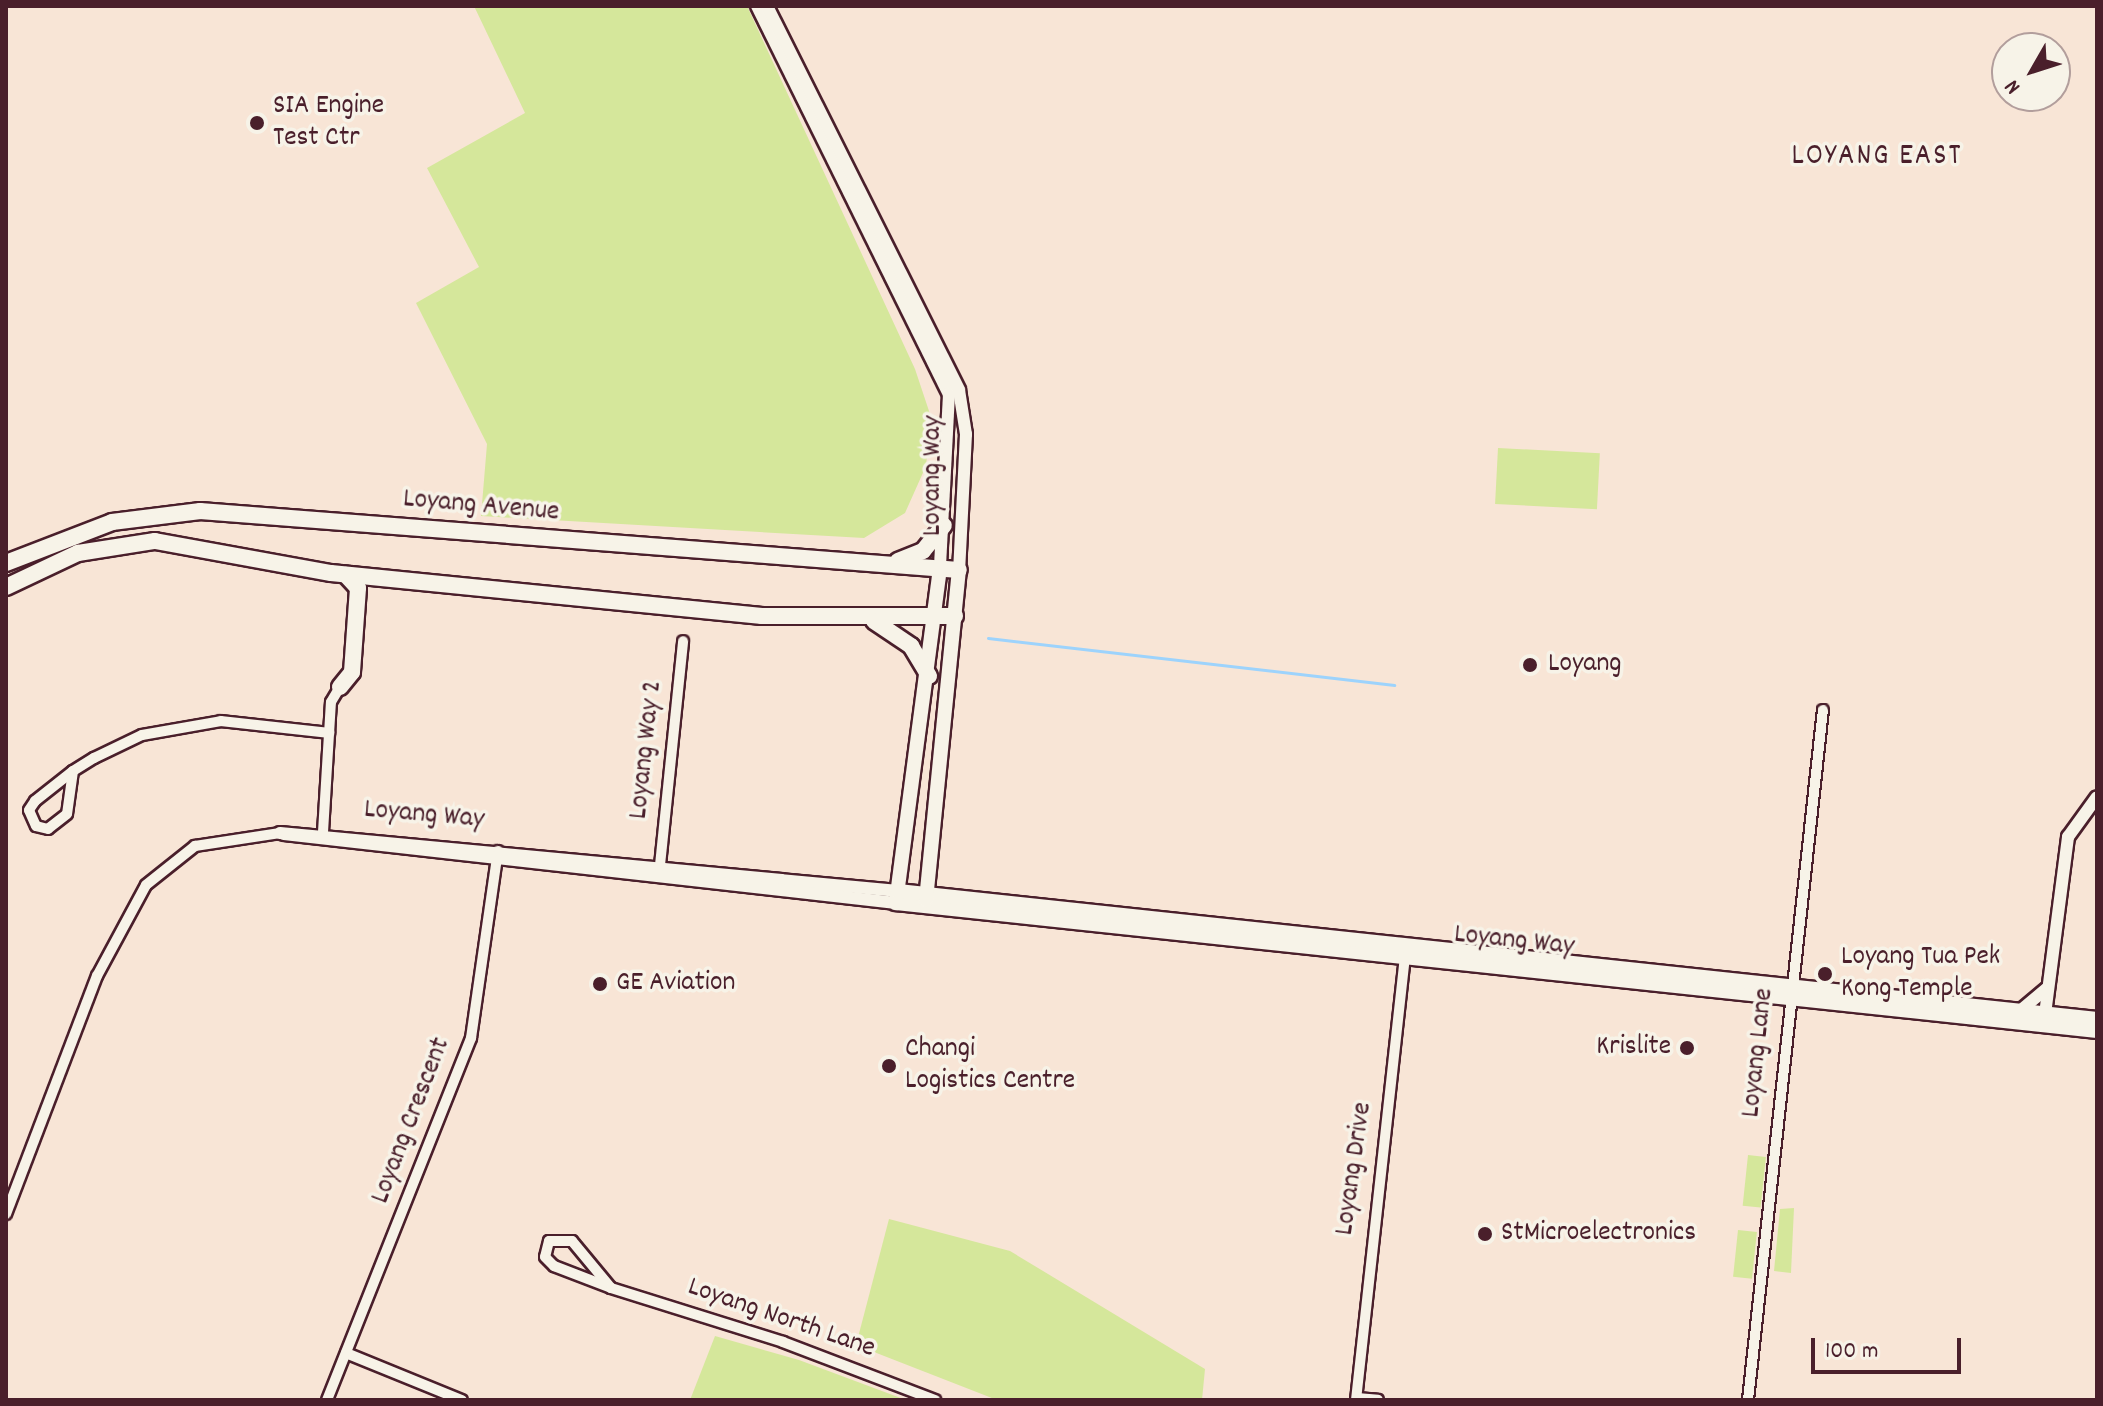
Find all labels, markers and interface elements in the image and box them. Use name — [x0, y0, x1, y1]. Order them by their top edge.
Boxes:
north arrow — [1991, 32, 2071, 112]
text: N — [1998, 72, 2029, 100]
place label: SIA Engine Test Ctr — [273, 90, 384, 156]
marker: SIA Engine Test Ctr — [248, 114, 266, 132]
district label: LOYANG EAST — [1792, 140, 1962, 176]
street label: Loyang Way — [917, 416, 951, 536]
street label: Loyang Avenue — [402, 483, 560, 531]
place label: Loyang — [1548, 648, 1622, 682]
marker: Loyang — [1519, 654, 1541, 676]
street label: Loyang Way 2 — [623, 679, 671, 821]
street label: Loyang Way — [362, 794, 486, 838]
street label: Loyang Way — [1452, 919, 1576, 965]
place label: Loyang Tua Pek Kong Temple — [1841, 941, 2000, 1007]
marker: Loyang Tua Pek Kong Temple — [1816, 965, 1834, 983]
place label: GE Aviation — [616, 967, 735, 1001]
marker: GE Aviation — [591, 975, 609, 993]
street label: Loyang Lane — [1736, 987, 1782, 1119]
place label: Krislite — [1596, 1031, 1671, 1065]
street label: Loyang Crescent — [365, 1033, 459, 1209]
place label: Changi Logistics Centre — [905, 1033, 1075, 1099]
marker: Krislite — [1678, 1039, 1696, 1057]
marker: Changi Logistics Centre — [880, 1057, 898, 1075]
street label: Loyang Drive — [1329, 1100, 1381, 1238]
place label: StMicroelectronics — [1501, 1217, 1696, 1251]
marker: StMicroelectronics — [1476, 1225, 1494, 1243]
street label: Loyang North Lane — [683, 1271, 879, 1367]
scale bar — [1815, 1322, 1965, 1372]
text: 100 m — [1825, 1335, 1878, 1369]

